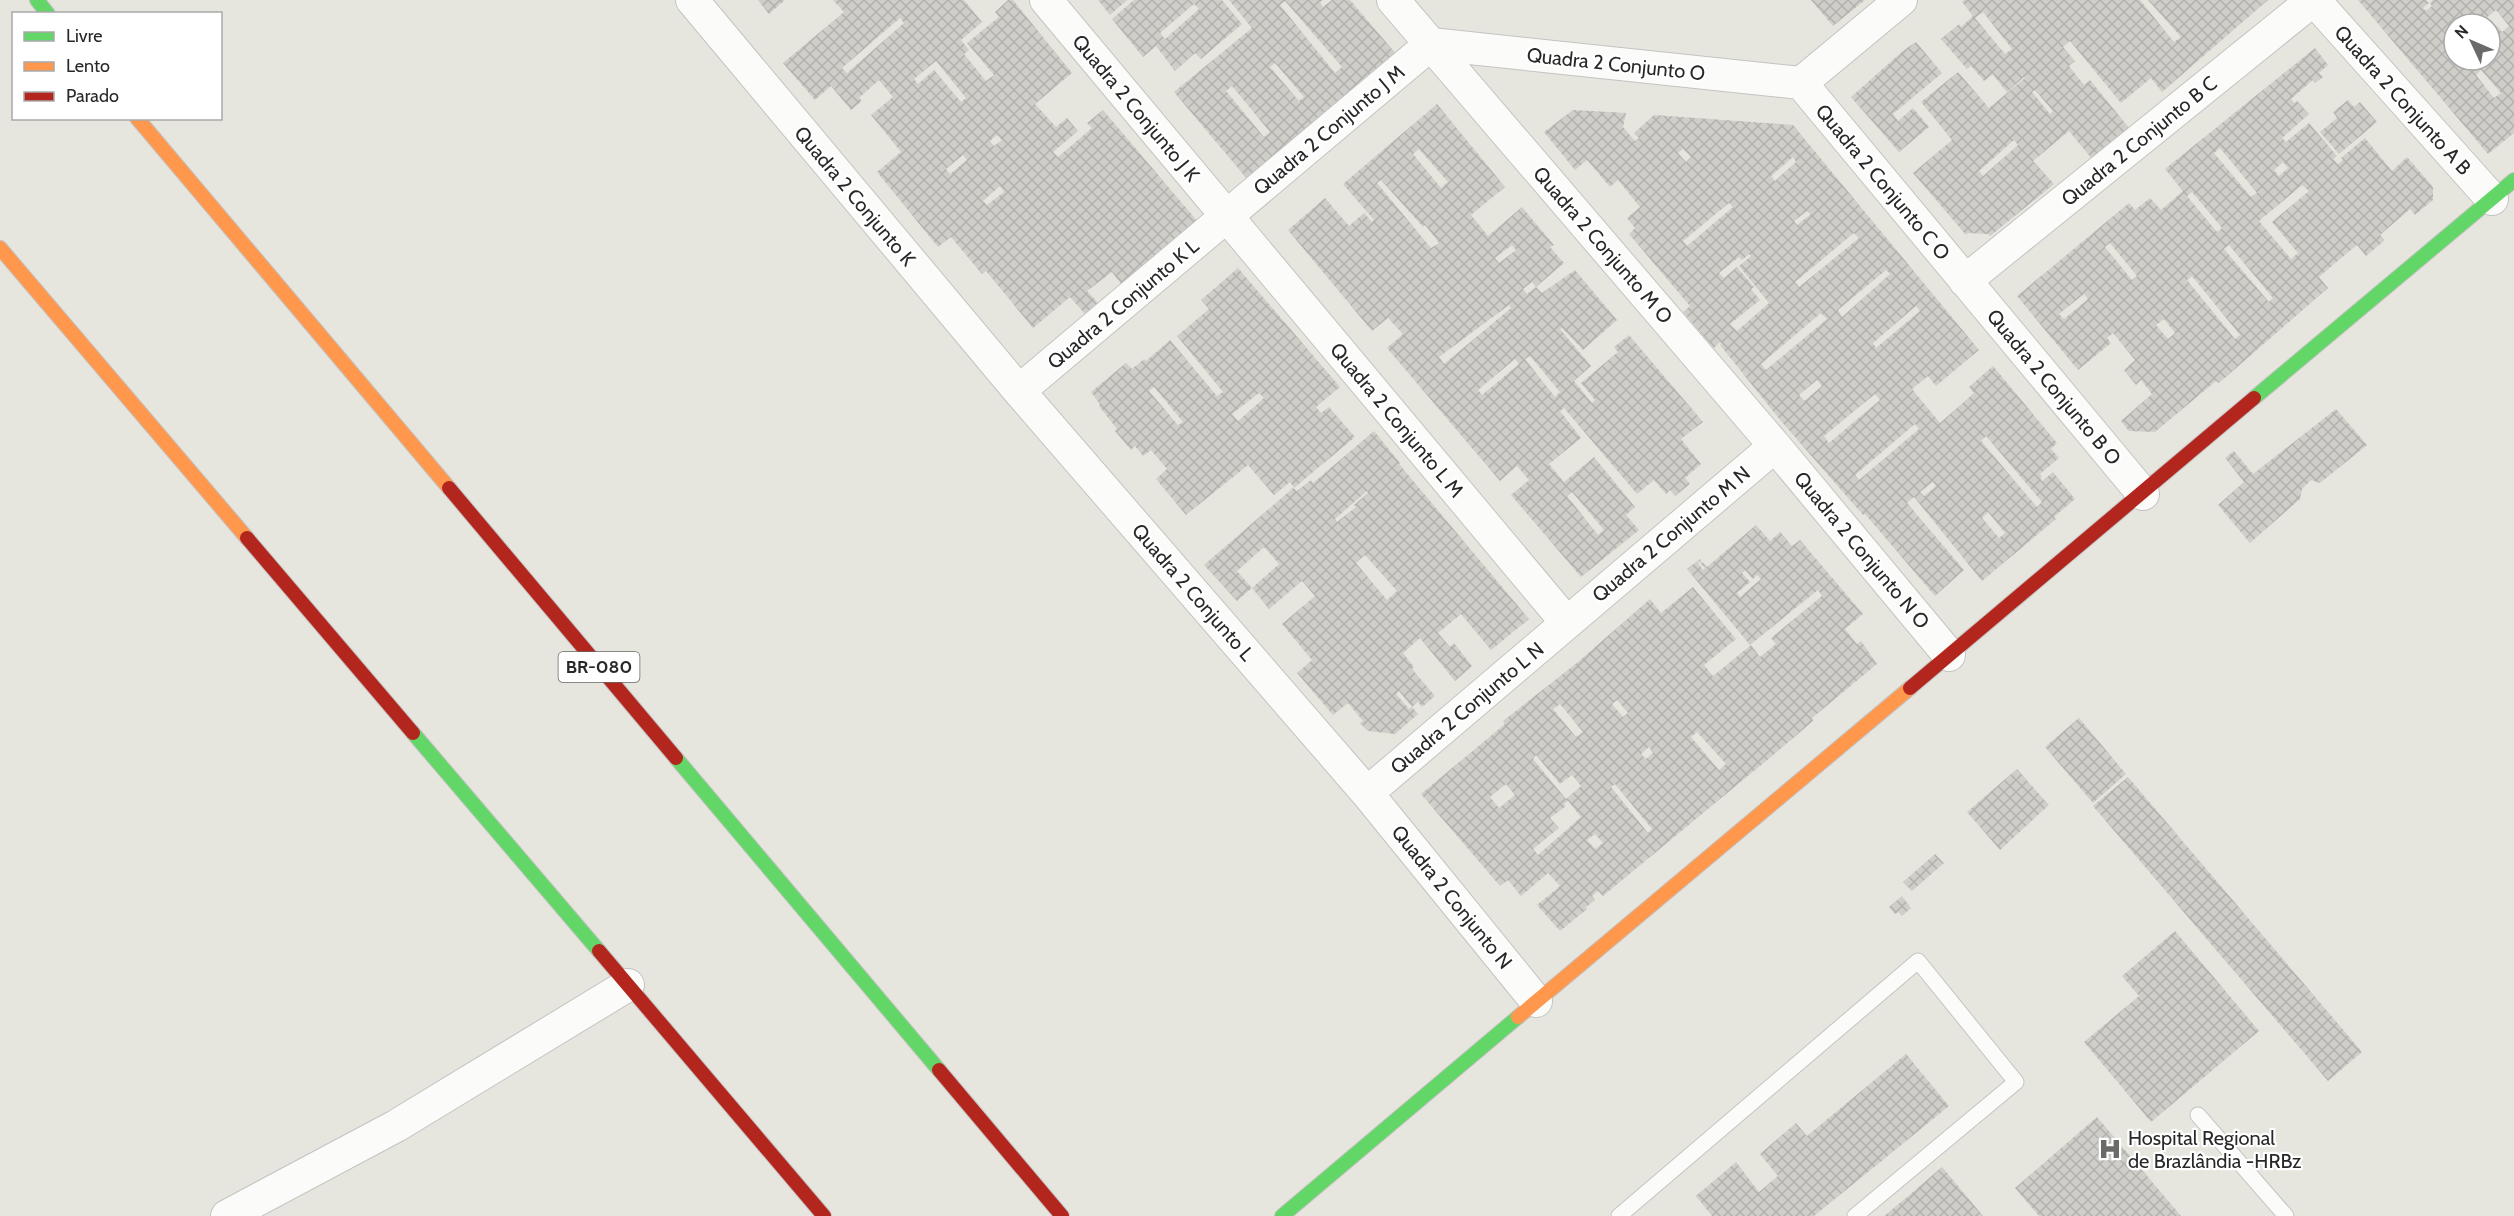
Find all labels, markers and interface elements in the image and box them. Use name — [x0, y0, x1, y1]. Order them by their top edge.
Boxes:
legend — [12, 12, 222, 120]
north arrow — [2442, 12, 2502, 72]
street label: Quadra 2 Conjunto A B — [2330, 20, 2476, 180]
text: N — [2451, 21, 2472, 43]
text: Livre — [66, 25, 102, 47]
street label: Quadra 2 Conjunto J K — [1067, 30, 1205, 187]
street label: Quadra 2 Conjunto O — [1526, 43, 1706, 85]
text: Lento — [66, 55, 110, 77]
street label: Quadra 2 Conjunto J M — [1249, 60, 1409, 200]
street label: Quadra 2 Conjunto B C — [2057, 71, 2221, 211]
text: Parado — [66, 85, 119, 107]
street label: Quadra 2 Conjunto C O — [1811, 99, 1955, 265]
street label: Quadra 2 Conjunto K — [790, 121, 921, 271]
street label: Quadra 2 Conjunto M O — [1528, 162, 1678, 328]
street label: Quadra 2 Conjunto K L — [1043, 234, 1203, 374]
street label: Quadra 2 Conjunto B O — [1982, 304, 2126, 470]
street label: Quadra 2 Conjunto L M — [1325, 338, 1469, 502]
street label: Quadra 2 Conjunto M N — [1587, 461, 1755, 607]
street label: Quadra 2 Conjunto N O — [1789, 467, 1935, 633]
street label: Quadra 2 Conjunto L — [1127, 519, 1259, 665]
street label: Quadra 2 Conjunto L N — [1386, 637, 1548, 779]
road number: BR-080 — [558, 652, 640, 682]
street label: Quadra 2 Conjunto N — [1387, 820, 1517, 974]
place label: Hospital Regional de Brazlândia -HRBz — [2128, 1126, 2302, 1173]
hospital icon: Hospital Regional de Brazlândia -HRBz — [2097, 1136, 2123, 1162]

